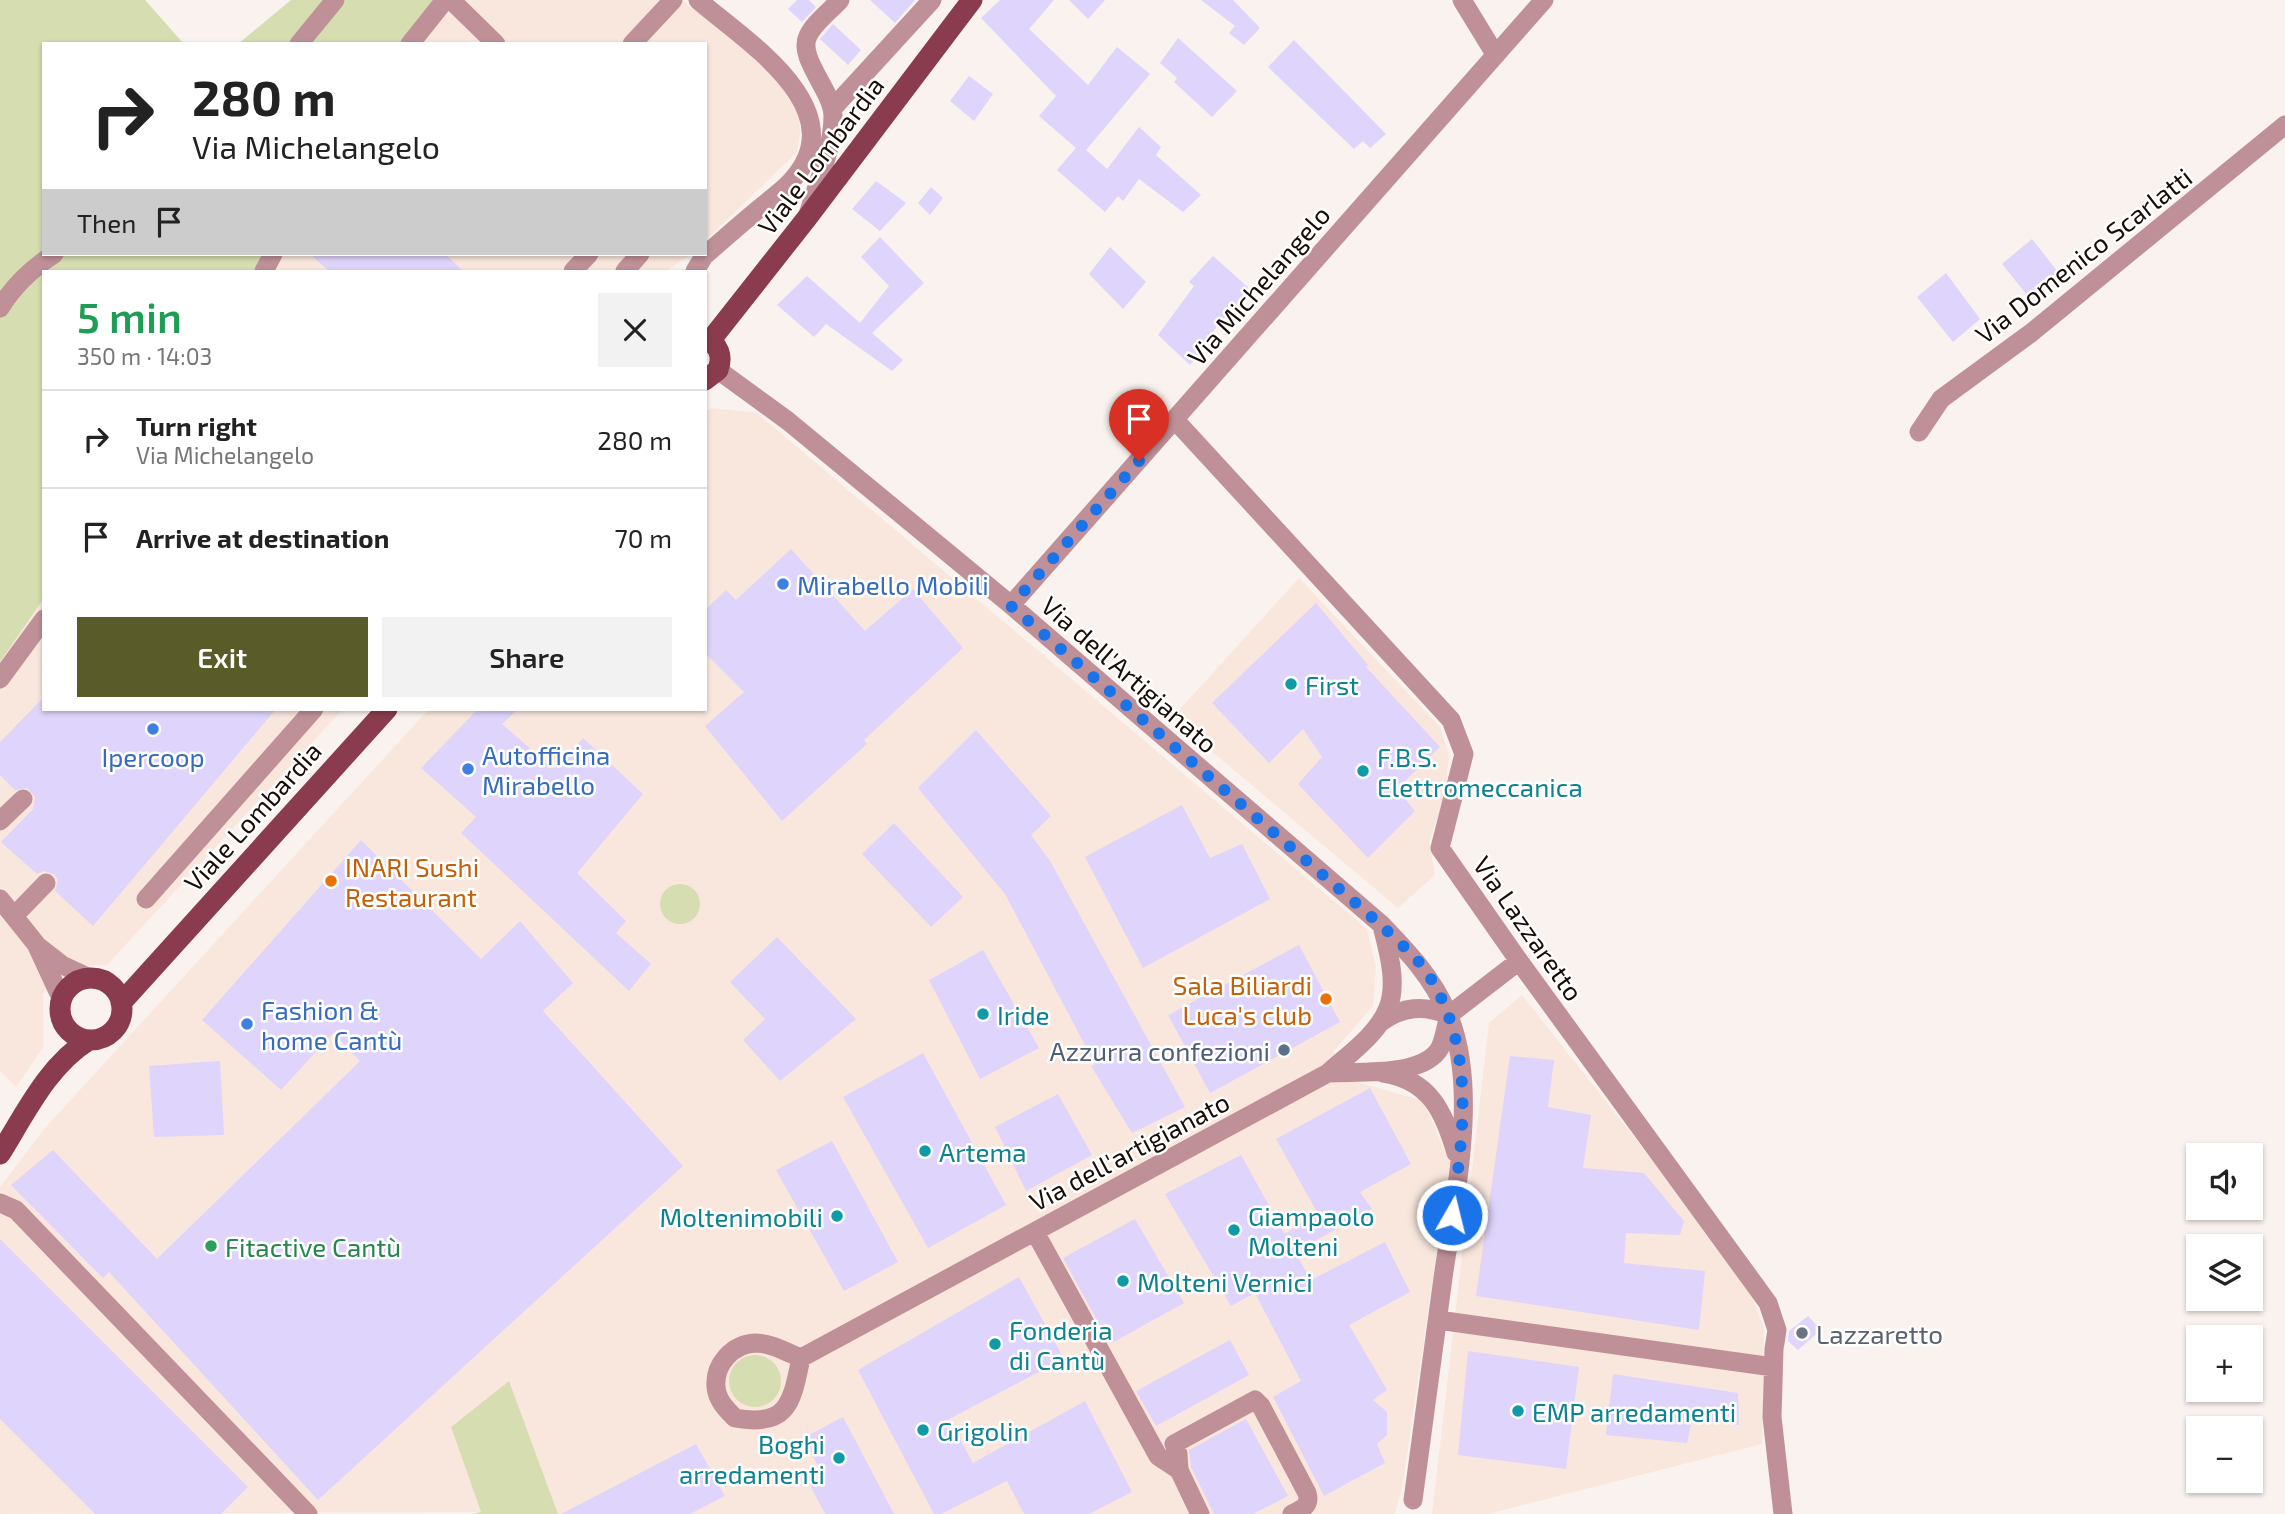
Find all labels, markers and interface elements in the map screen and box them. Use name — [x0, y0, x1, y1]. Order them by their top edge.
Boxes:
text: 280 m — [192, 67, 336, 126]
icon: right — [77, 70, 168, 161]
street label: Viale Lombardia — [751, 70, 889, 240]
text: Via Michelangelo — [192, 127, 440, 165]
street label: Via Domenico Scarlatti — [1969, 161, 2197, 349]
street label: Via Michelangelo — [1180, 199, 1336, 371]
icon: arrive — [150, 203, 188, 241]
text: Then — [77, 207, 136, 238]
text: 5 min — [77, 291, 182, 341]
button: close — [598, 293, 672, 367]
text: 350 m · 14:03 — [77, 342, 212, 370]
pin — [1109, 389, 1169, 461]
icon: arrive — [1120, 400, 1158, 438]
text: Turn right — [136, 410, 257, 441]
icon: right — [77, 420, 115, 458]
text: 280 m — [597, 424, 672, 455]
text: Via Michelangelo — [136, 441, 314, 469]
icon: arrive — [77, 518, 115, 556]
text: Arrive at destination — [136, 522, 389, 553]
text: 70 m — [614, 522, 672, 553]
place label: Mirabello Mobili — [797, 569, 989, 600]
marker: Mirabello Mobili — [775, 576, 791, 592]
street label: Via dell'Artigianato — [1036, 589, 1224, 759]
button: Exit — [77, 617, 368, 697]
button: Share — [382, 617, 672, 697]
place label: First — [1305, 669, 1359, 700]
marker: First — [1283, 676, 1299, 692]
marker: Ipercoop — [145, 721, 161, 737]
street label: Viale Lombardia — [177, 735, 327, 897]
place label: Autofficina Mirabello — [482, 739, 610, 800]
place label: Ipercoop — [101, 741, 205, 772]
place label: F.B.S. Elettromeccanica — [1377, 741, 1583, 802]
marker: Autofficina Mirabello — [460, 761, 476, 777]
marker: F.B.S. Elettromeccanica — [1355, 763, 1371, 779]
street label: Via Lazzaretto — [1468, 850, 1590, 1006]
place label: INARI Sushi Restaurant — [345, 851, 479, 912]
marker: INARI Sushi Restaurant — [323, 873, 339, 889]
place label: Sala Biliardi Luca's club — [1173, 969, 1312, 1030]
marker: Sala Biliardi Luca's club — [1318, 991, 1334, 1007]
place label: Fashion & home Cantù — [261, 994, 402, 1055]
place label: Iride — [997, 999, 1050, 1030]
marker: Iride — [975, 1006, 991, 1022]
marker: Fashion & home Cantù — [239, 1016, 255, 1032]
place label: Azzurra confezioni — [1050, 1035, 1270, 1066]
marker: Azzurra confezioni — [1276, 1042, 1292, 1058]
street label: Via dell'artigianato — [1024, 1085, 1234, 1217]
place label: Artema — [939, 1136, 1027, 1167]
marker: Artema — [917, 1143, 933, 1159]
map controls — [2186, 1143, 2263, 1493]
button: sound — [2186, 1143, 2263, 1220]
position arrow — [1415, 1178, 1489, 1252]
place label: Giampaolo Molteni — [1248, 1200, 1374, 1261]
place label: Moltenimobili — [659, 1201, 823, 1232]
marker: Moltenimobili — [829, 1208, 845, 1224]
marker: Giampaolo Molteni — [1226, 1222, 1242, 1238]
place label: Fitactive Cantù — [225, 1231, 401, 1262]
button: layers — [2186, 1234, 2263, 1311]
marker: Fitactive Cantù — [203, 1238, 219, 1254]
place label: Molteni Vernici — [1137, 1266, 1313, 1297]
marker: Molteni Vernici — [1115, 1273, 1131, 1289]
place label: Fonderia di Cantù — [1009, 1314, 1112, 1375]
place label: Lazzaretto — [1816, 1318, 1943, 1349]
marker: Lazzaretto — [1794, 1325, 1810, 1341]
button: + — [2186, 1325, 2263, 1402]
marker: Fonderia di Cantù — [987, 1336, 1003, 1352]
place label: EMP arredamenti — [1532, 1396, 1736, 1427]
marker: EMP arredamenti — [1510, 1403, 1526, 1419]
place label: Grigolin — [937, 1415, 1029, 1446]
button: − — [2186, 1416, 2263, 1493]
marker: Grigolin — [915, 1422, 931, 1438]
place label: Boghi arredamenti — [679, 1428, 825, 1489]
marker: Boghi arredamenti — [831, 1450, 847, 1466]

